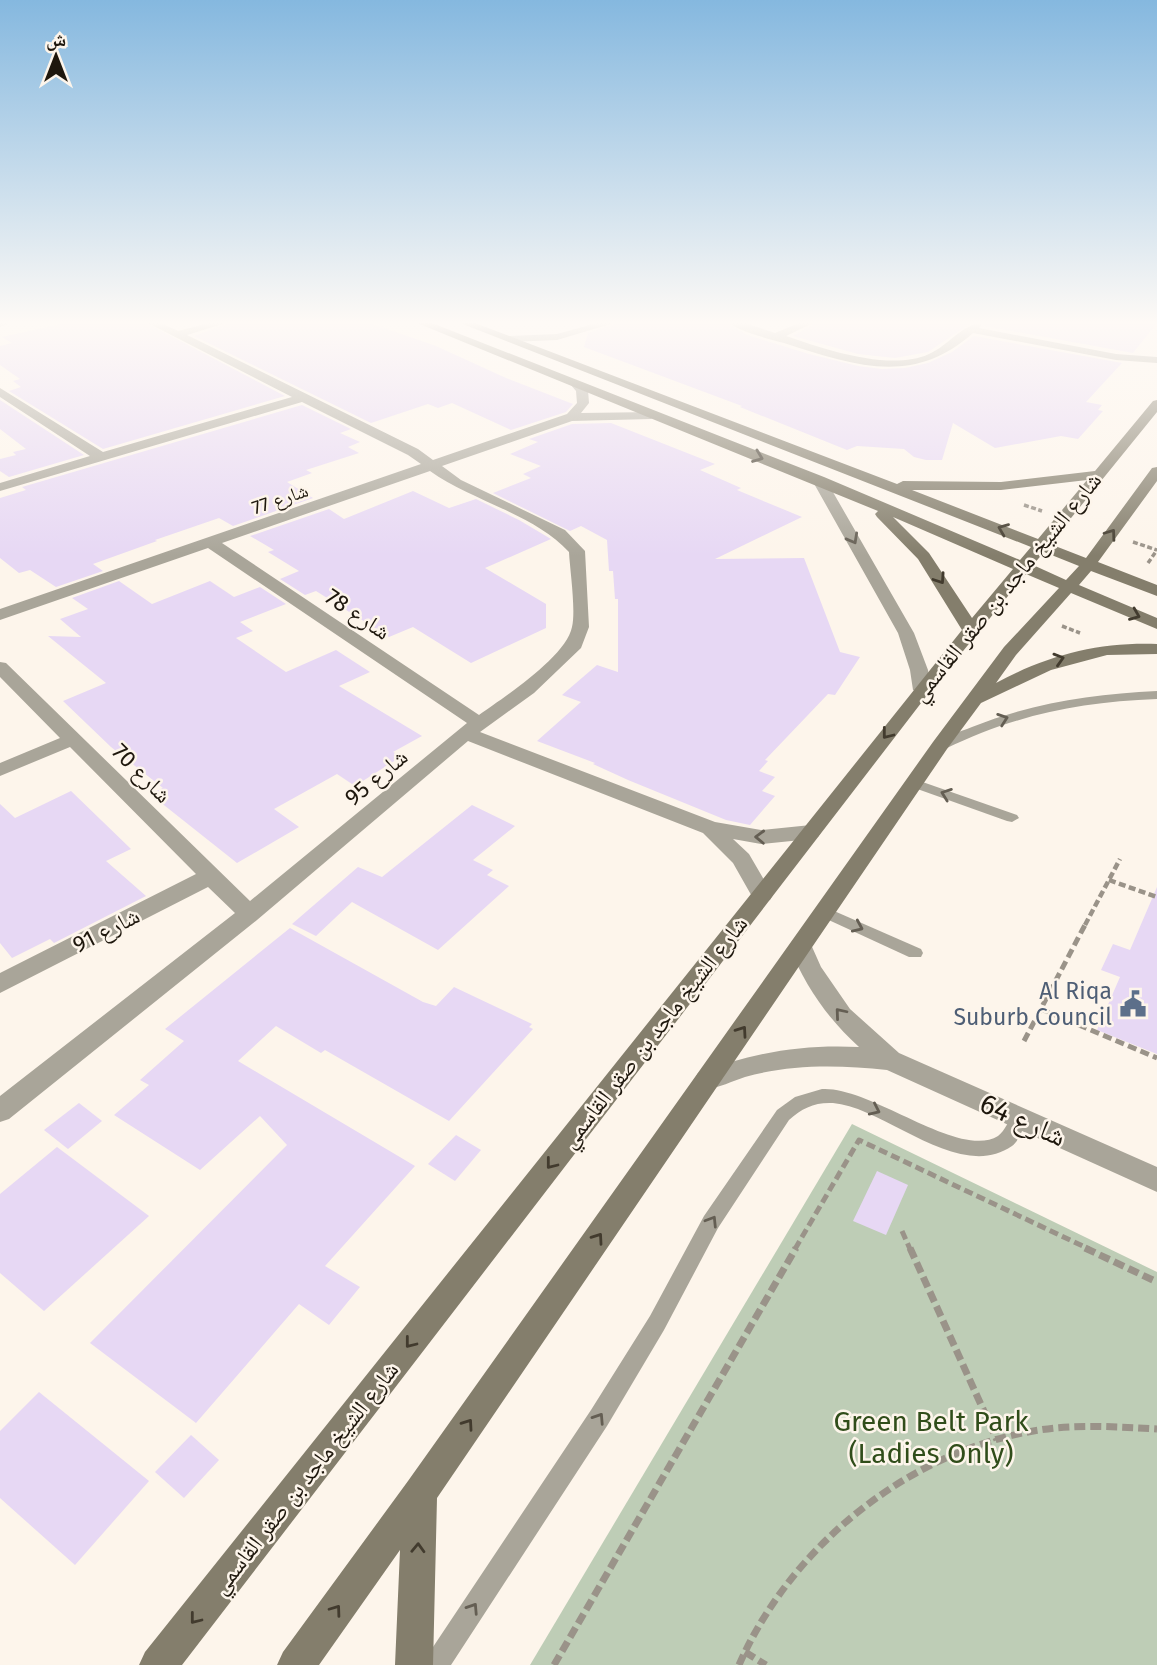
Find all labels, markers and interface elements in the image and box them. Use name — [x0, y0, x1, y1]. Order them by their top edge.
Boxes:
north arrow — [21, 21, 91, 91]
text: ش — [46, 28, 66, 51]
one-way arrow — [752, 448, 764, 462]
street label: شارع الشيخ ماجد بن صقر القاسمي — [905, 467, 1111, 710]
street label: شارع 77 — [249, 479, 311, 519]
one-way arrow — [997, 524, 1009, 538]
one-way arrow — [1103, 529, 1116, 542]
one-way arrow — [845, 532, 858, 544]
one-way arrow — [932, 571, 945, 584]
street label: شارع 78 — [320, 582, 396, 647]
one-way arrow — [1128, 607, 1141, 621]
one-way arrow — [1053, 652, 1065, 667]
one-way arrow — [996, 713, 1008, 727]
one-way arrow — [883, 726, 896, 739]
street label: شارع 70 — [106, 737, 178, 809]
street label: شارع 95 — [339, 743, 414, 812]
one-way arrow — [940, 788, 952, 802]
one-way arrow — [755, 829, 766, 844]
street label: شارع 91 — [68, 901, 145, 960]
street label: شارع الشيخ ماجد بن صقر القاسمي — [555, 910, 757, 1157]
one-way arrow — [851, 919, 863, 933]
place label: Al Riqa Suburb Council — [953, 977, 1112, 1031]
public building icon: Al Riqa Suburb Council — [1118, 989, 1148, 1019]
one-way arrow — [836, 1009, 848, 1022]
one-way arrow — [734, 1026, 746, 1039]
street label: شارع 64 — [975, 1087, 1071, 1154]
one-way arrow — [867, 1102, 880, 1116]
one-way arrow — [546, 1156, 559, 1168]
one-way arrow — [704, 1216, 717, 1229]
one-way arrow — [590, 1233, 602, 1246]
one-way arrow — [406, 1335, 419, 1348]
street label: شارع الشيخ ماجد بن صقر القاسمي — [206, 1356, 408, 1603]
park label: Green Belt Park (Ladies Only) — [833, 1405, 1029, 1470]
one-way arrow — [590, 1413, 603, 1426]
one-way arrow — [460, 1419, 472, 1432]
one-way arrow — [410, 1542, 426, 1553]
one-way arrow — [465, 1603, 478, 1616]
one-way arrow — [328, 1605, 340, 1618]
one-way arrow — [190, 1611, 203, 1623]

